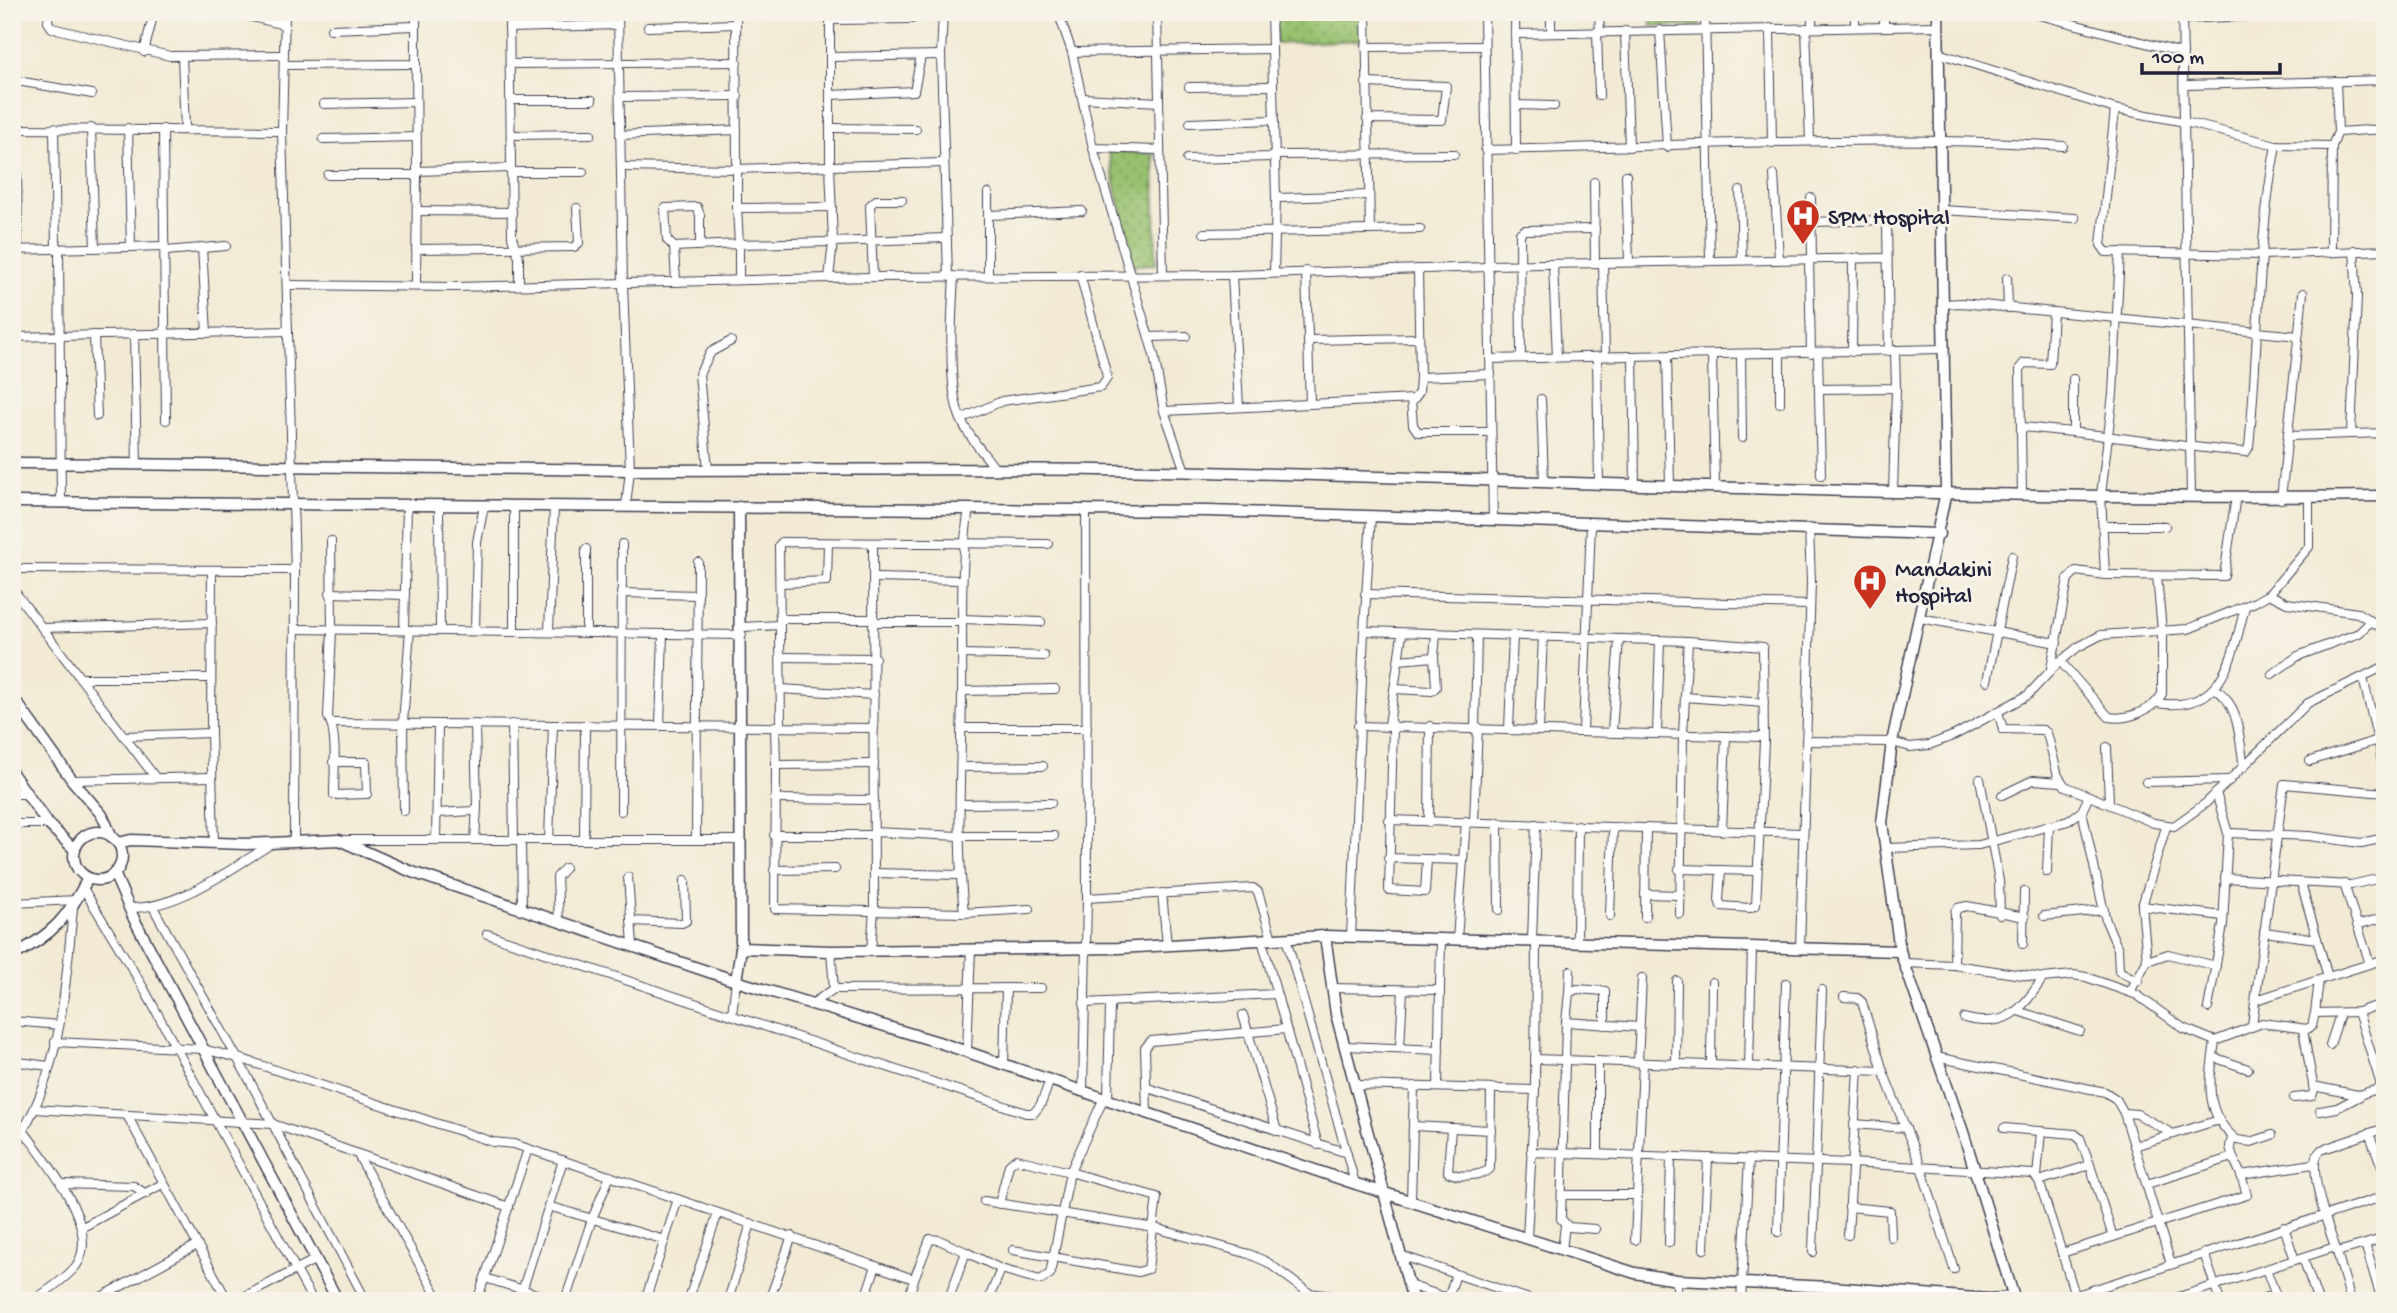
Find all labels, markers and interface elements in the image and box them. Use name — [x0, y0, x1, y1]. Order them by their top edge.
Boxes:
scale bar — [2142, 32, 2280, 76]
text: 100 m — [2151, 47, 2204, 72]
hospital icon: SPM Hospital — [1784, 197, 1822, 246]
place label: SPM Hospital — [1828, 206, 1950, 233]
place label: Mandakini Hospital — [1895, 558, 1992, 611]
hospital icon: Mandakini Hospital — [1851, 562, 1889, 611]

